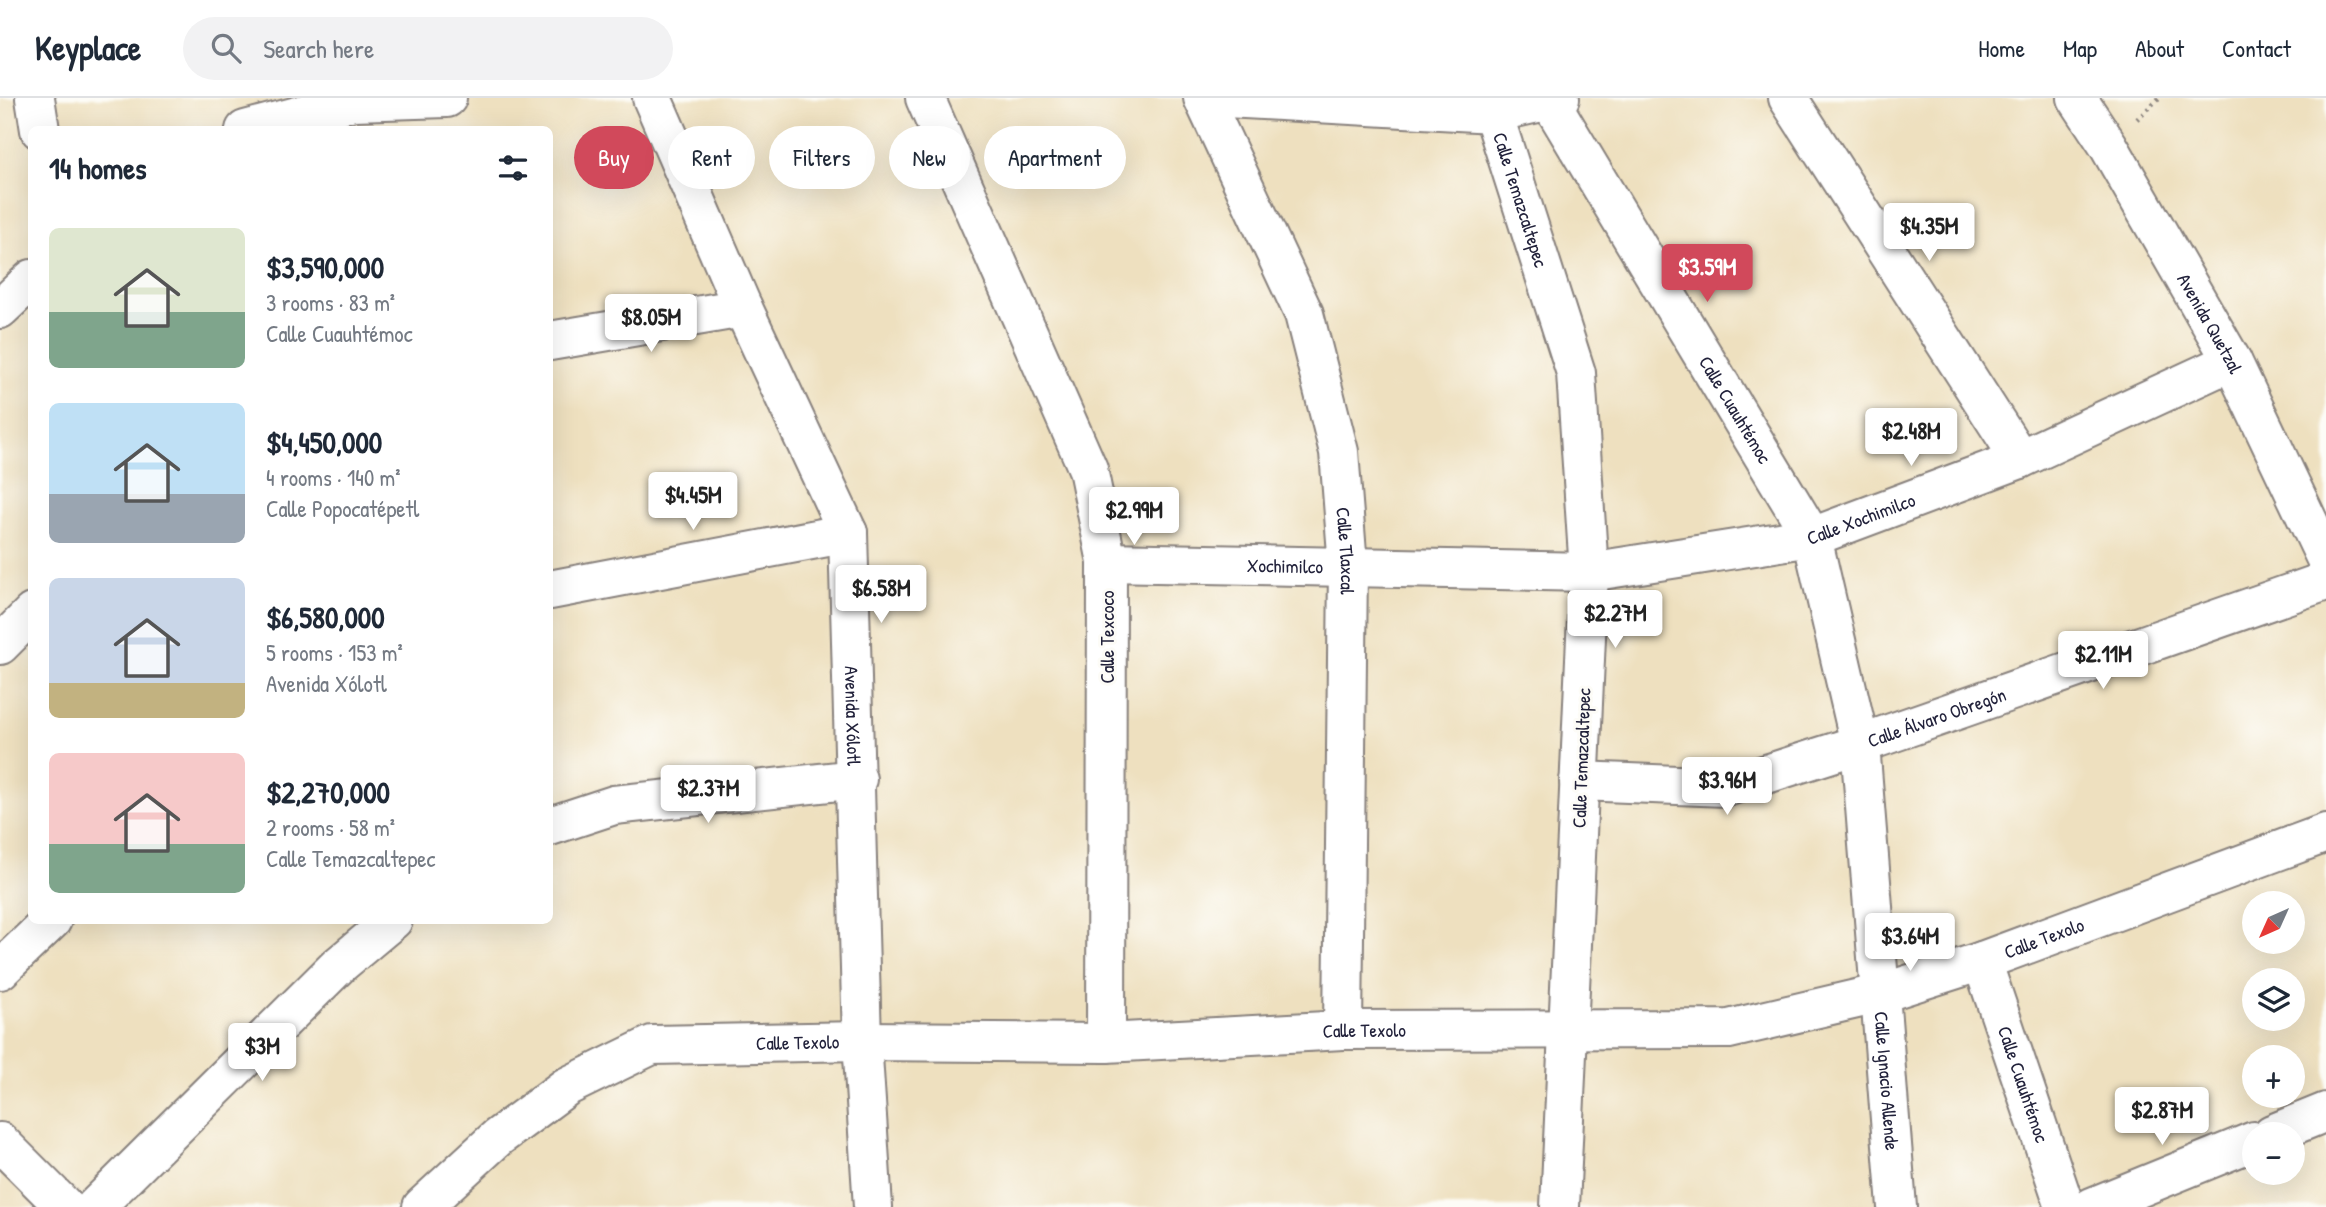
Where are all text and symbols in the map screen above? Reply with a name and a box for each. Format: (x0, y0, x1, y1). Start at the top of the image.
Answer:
search box (183, 17, 673, 80)
text: Keyplace (35, 26, 141, 70)
icon: search (207, 29, 245, 67)
text: Search here (263, 31, 374, 66)
text: Home (1978, 32, 2025, 64)
text: Map (2063, 32, 2097, 64)
text: About (2135, 32, 2184, 64)
text: Contact (2222, 32, 2291, 64)
chip: Buy (574, 126, 654, 189)
chip: Rent (668, 126, 755, 189)
chip: Filters (769, 126, 875, 189)
chip: New (889, 126, 970, 189)
chip: Apartment (984, 126, 1126, 189)
street label: Calle Temazcaltepec (1487, 129, 1555, 271)
text: 14 homes (49, 148, 147, 188)
icon: filters (494, 149, 532, 187)
pin: $4.35M (1872, 204, 1986, 263)
text: $4.35M (1900, 210, 1958, 241)
pin: $3.59M (1650, 244, 1764, 304)
text: $3,590,000 (266, 247, 384, 287)
text: $3.59M (1678, 251, 1736, 282)
icon: home (105, 256, 189, 340)
street label: Avenida Quetzal (2171, 269, 2249, 379)
text: 3 rooms · 83 m² (266, 287, 395, 318)
pin: $8.05M (594, 294, 708, 354)
text: $8.05M (621, 301, 681, 332)
text: Calle Cuauhtémoc (266, 318, 413, 349)
street label: Calle Cuauhtémoc (1693, 351, 1778, 469)
pin: $2.48M (1854, 408, 1968, 468)
text: $2.48M (1881, 415, 1941, 446)
text: $4,450,000 (266, 422, 382, 462)
icon: home (105, 431, 189, 515)
text: 4 rooms · 140 m² (266, 462, 400, 493)
pin: $4.45M (636, 472, 750, 532)
text: $4.45M (664, 479, 722, 510)
street label: Calle Xochimilco (1803, 486, 1919, 551)
pin: $2.99M (1077, 488, 1191, 547)
text: Calle Popocatépetl (266, 493, 419, 524)
text: $2.99M (1105, 494, 1163, 525)
street label: Calle Tlaxcal (1330, 506, 1361, 596)
street label: Xochimilco (1247, 552, 1324, 579)
pin: $6.58M (824, 566, 938, 625)
text: $6.58M (851, 572, 911, 603)
street label: Calle Texcoco (1094, 590, 1120, 684)
pin: $2.27M (1558, 590, 1672, 650)
text: $6,580,000 (266, 597, 385, 637)
text: $2.27M (1583, 597, 1647, 628)
icon: home (105, 606, 189, 690)
pin: $2.11M (2046, 632, 2160, 691)
text: 5 rooms · 153 m² (266, 637, 403, 668)
text: $2.11M (2074, 638, 2132, 669)
street label: Avenida Xólotl (839, 665, 867, 767)
text: Avenida Xólotl (266, 668, 387, 699)
street label: Calle Álvaro Obregón (1864, 681, 2009, 753)
street label: Calle Temazcaltepec (1566, 687, 1596, 828)
pin: $3.96M (1670, 758, 1784, 817)
text: $3.96M (1698, 764, 1756, 795)
pin: $2.37M (651, 766, 765, 825)
text: $2,270,000 (266, 772, 390, 812)
text: $2.37M (677, 772, 739, 803)
icon: home (105, 781, 189, 865)
text: 2 rooms · 58 m² (266, 812, 395, 843)
text: Calle Temazcaltepec (266, 843, 435, 874)
north arrow (2242, 891, 2305, 954)
map controls (2242, 891, 2305, 1185)
street label: Calle Texolo (2000, 911, 2088, 965)
pin: $3.64M (1853, 914, 1967, 973)
text: $3.64M (1881, 920, 1939, 951)
button: layers (2242, 968, 2305, 1031)
street label: Calle Ignacio Allende (1868, 1010, 1905, 1152)
street label: Calle Texolo (1322, 1017, 1406, 1044)
street label: Calle Cuauhtémoc (1992, 1023, 2055, 1146)
pin: $3M (228, 1024, 296, 1083)
street label: Calle Texolo (756, 1028, 840, 1056)
text: $3M (244, 1030, 280, 1061)
button: + (2242, 1045, 2305, 1108)
pin: $2.87M (2105, 1088, 2219, 1147)
text: $2.87M (2131, 1094, 2193, 1125)
button: − (2242, 1122, 2305, 1185)

